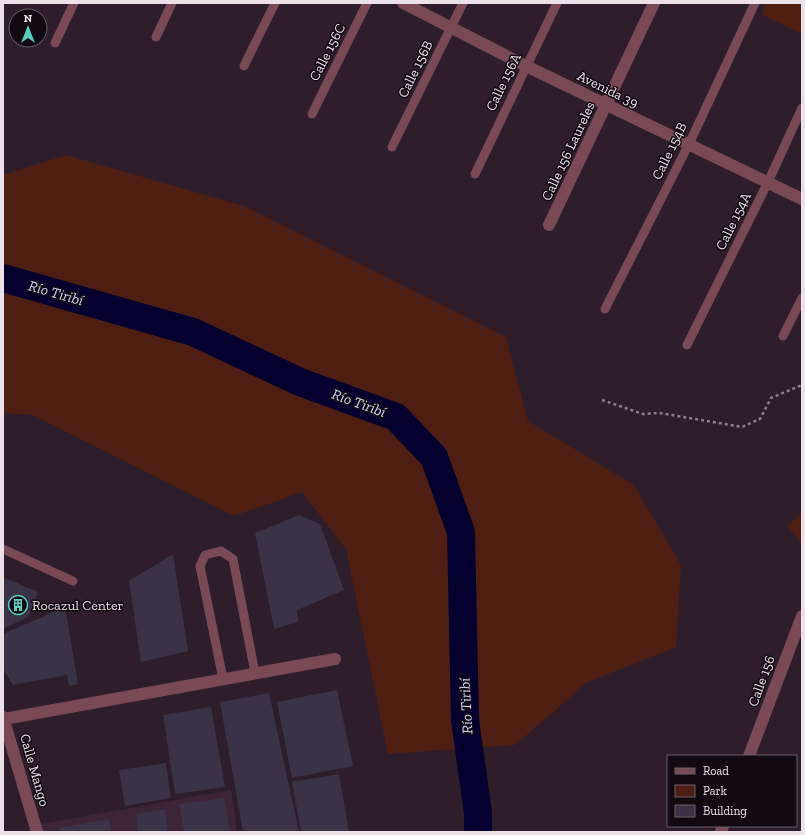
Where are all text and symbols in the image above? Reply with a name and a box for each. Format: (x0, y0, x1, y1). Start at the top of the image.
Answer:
north arrow (8, 8, 48, 48)
text: N (24, 12, 33, 25)
street label: Calle 156C (306, 21, 349, 84)
street label: Calle 156B (394, 38, 437, 101)
street label: Calle 156A (482, 50, 525, 114)
street label: Avenida 39 (575, 67, 641, 112)
street label: Calle 156 Laureles (538, 99, 599, 203)
street label: Calle 154B (648, 120, 691, 183)
street label: Calle 154A (712, 189, 755, 253)
water label: Río Tiribí (26, 277, 87, 310)
water label: Río Tiribí (329, 385, 390, 421)
building icon: Rocazul Center (7, 594, 29, 616)
place label: Rocazul Center (32, 597, 124, 614)
street label: Calle 156 (744, 653, 779, 709)
water label: Río Tiribí (455, 676, 476, 735)
street label: Calle Mango (16, 732, 53, 808)
legend (667, 755, 797, 827)
text: Road (703, 764, 729, 778)
text: Park (703, 784, 728, 798)
text: Building (703, 804, 747, 818)

